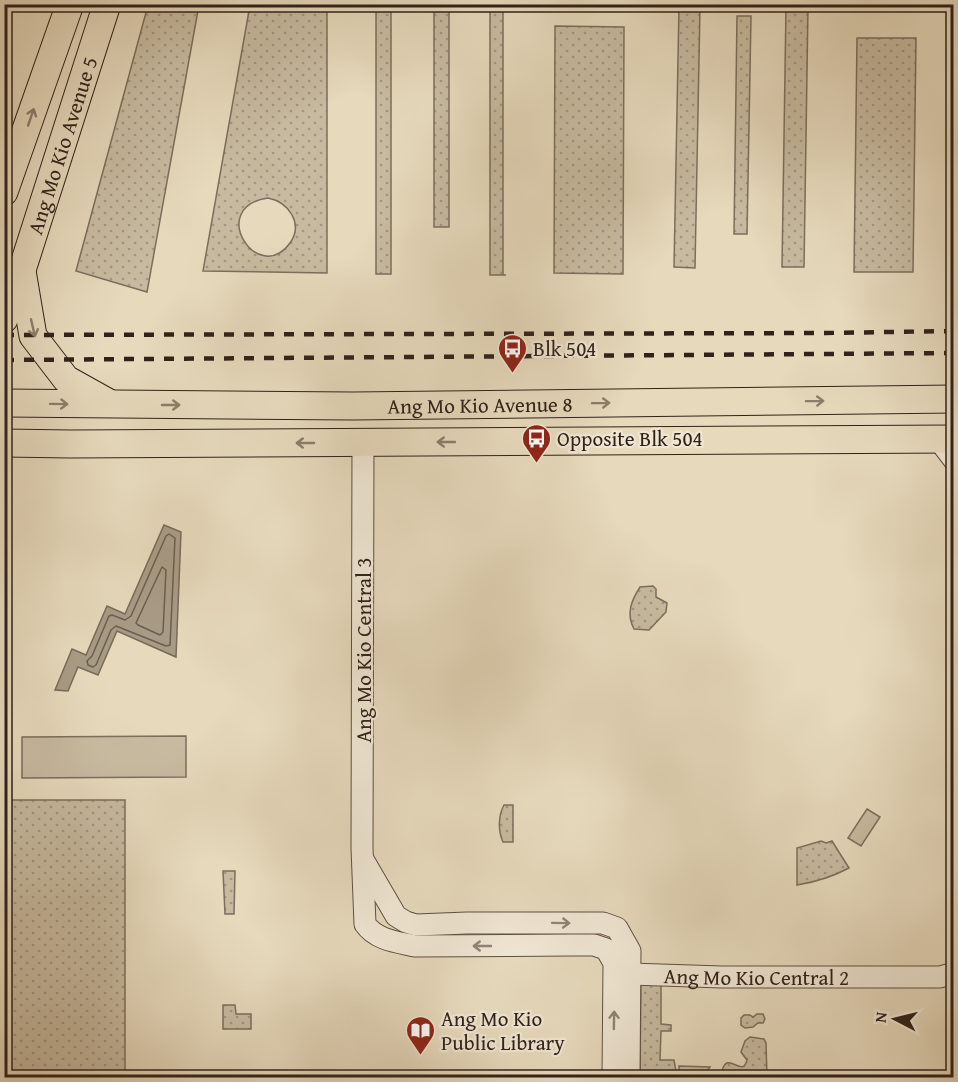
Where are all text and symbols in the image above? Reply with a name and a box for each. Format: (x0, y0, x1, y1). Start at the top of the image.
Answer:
street label: Ang Mo Kio Avenue 5 (19, 52, 105, 238)
one-way arrow (26, 108, 37, 127)
one-way arrow (27, 318, 39, 337)
bus stop icon: Blk 504 (496, 332, 528, 374)
place label: Blk 504 (533, 333, 596, 364)
street label: Ang Mo Kio Avenue 8 (387, 388, 573, 421)
one-way arrow (804, 395, 824, 407)
one-way arrow (590, 397, 610, 409)
one-way arrow (48, 398, 68, 410)
one-way arrow (161, 399, 181, 411)
bus stop icon: Opposite Blk 504 (520, 422, 552, 464)
place label: Opposite Blk 504 (557, 423, 703, 454)
one-way arrow (436, 436, 456, 448)
one-way arrow (295, 437, 315, 449)
street label: Ang Mo Kio Central 3 (348, 557, 379, 743)
one-way arrow (550, 917, 570, 929)
one-way arrow (472, 940, 492, 952)
street label: Ang Mo Kio Central 2 (663, 960, 849, 993)
north arrow (865, 989, 925, 1049)
place label: Ang Mo Kio Public Library (441, 1003, 565, 1058)
text: N (868, 1010, 893, 1024)
one-way arrow (609, 1011, 620, 1031)
library icon: Ang Mo Kio Public Library (404, 1014, 436, 1056)

